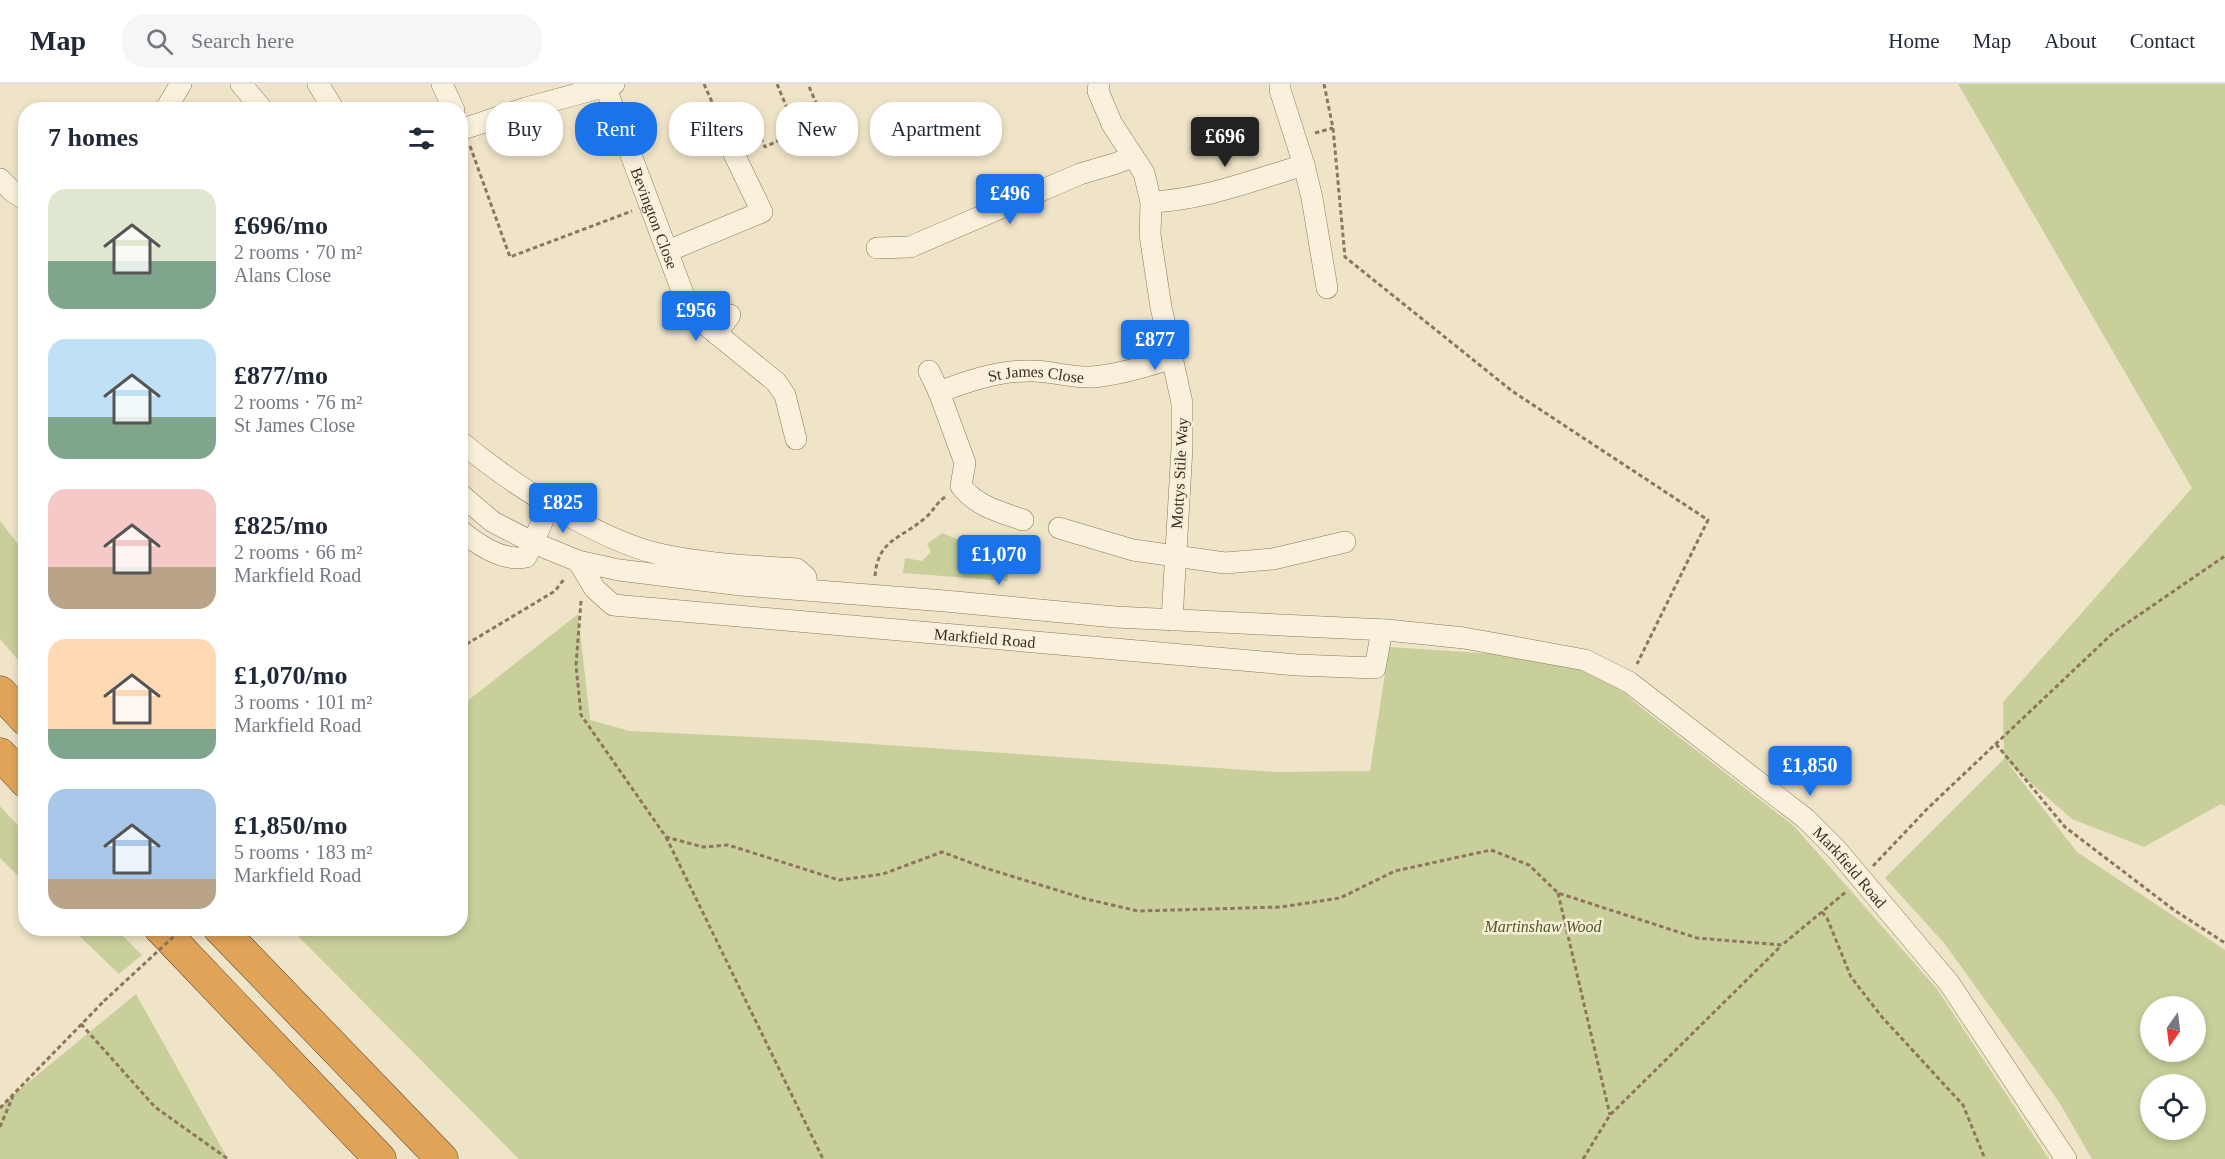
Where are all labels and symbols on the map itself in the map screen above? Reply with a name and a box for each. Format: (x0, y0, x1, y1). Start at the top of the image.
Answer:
pin: £696 (1189, 117, 1261, 168)
street label: Bevington Close (627, 165, 681, 271)
pin: £496 (974, 174, 1046, 225)
pin: £956 (660, 291, 732, 342)
pin: £877 (1119, 320, 1191, 371)
street label: St James Close (986, 363, 1085, 386)
street label: Mottys Stile Way (1168, 417, 1192, 529)
pin: £825 (527, 483, 599, 534)
pin: £1,070 (950, 535, 1048, 586)
street label: Markfield Road (933, 625, 1036, 651)
pin: £1,850 (1761, 746, 1859, 797)
street label: Markfield Road (1810, 823, 1890, 911)
park label: Martinshaw Wood (1483, 918, 1603, 935)
north arrow (2140, 996, 2206, 1062)

